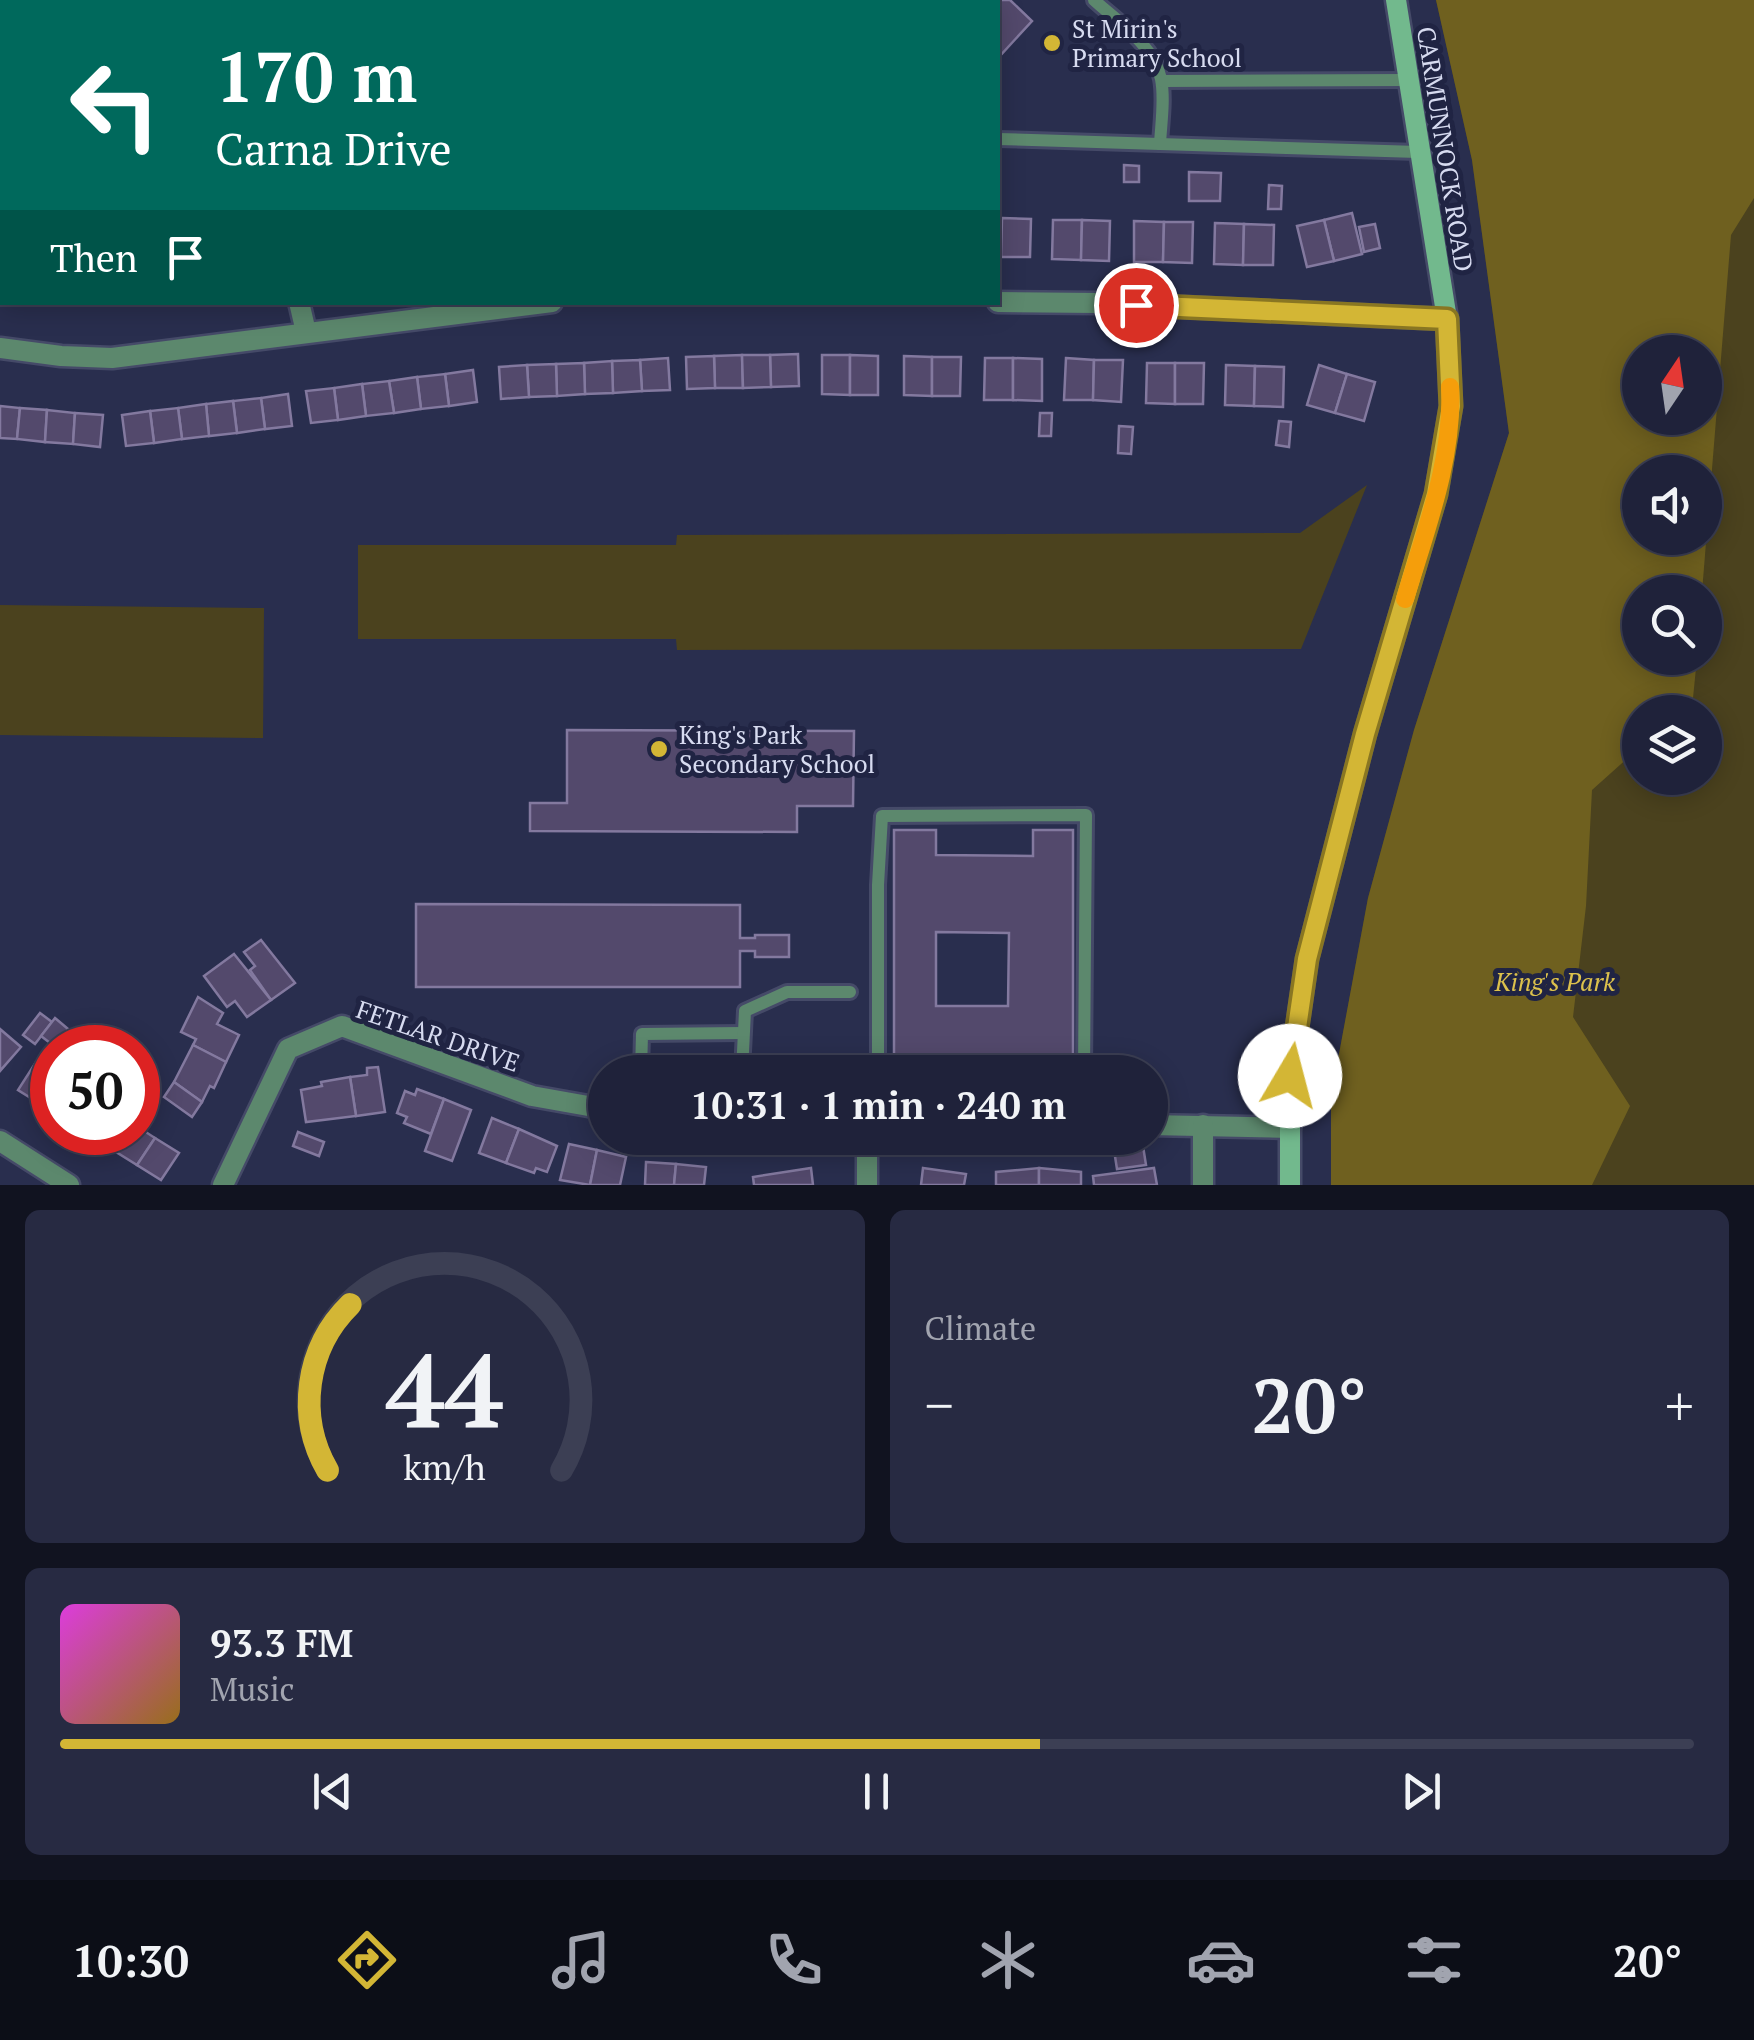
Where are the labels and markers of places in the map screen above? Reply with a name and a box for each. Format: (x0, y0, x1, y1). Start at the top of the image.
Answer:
place label: St Mirin's Primary School (1072, 12, 1242, 74)
marker: St Mirin's Primary School (1041, 32, 1063, 54)
pin (1094, 263, 1179, 348)
place label: King's Park Secondary School (679, 718, 875, 780)
marker: King's Park Secondary School (648, 738, 670, 760)

